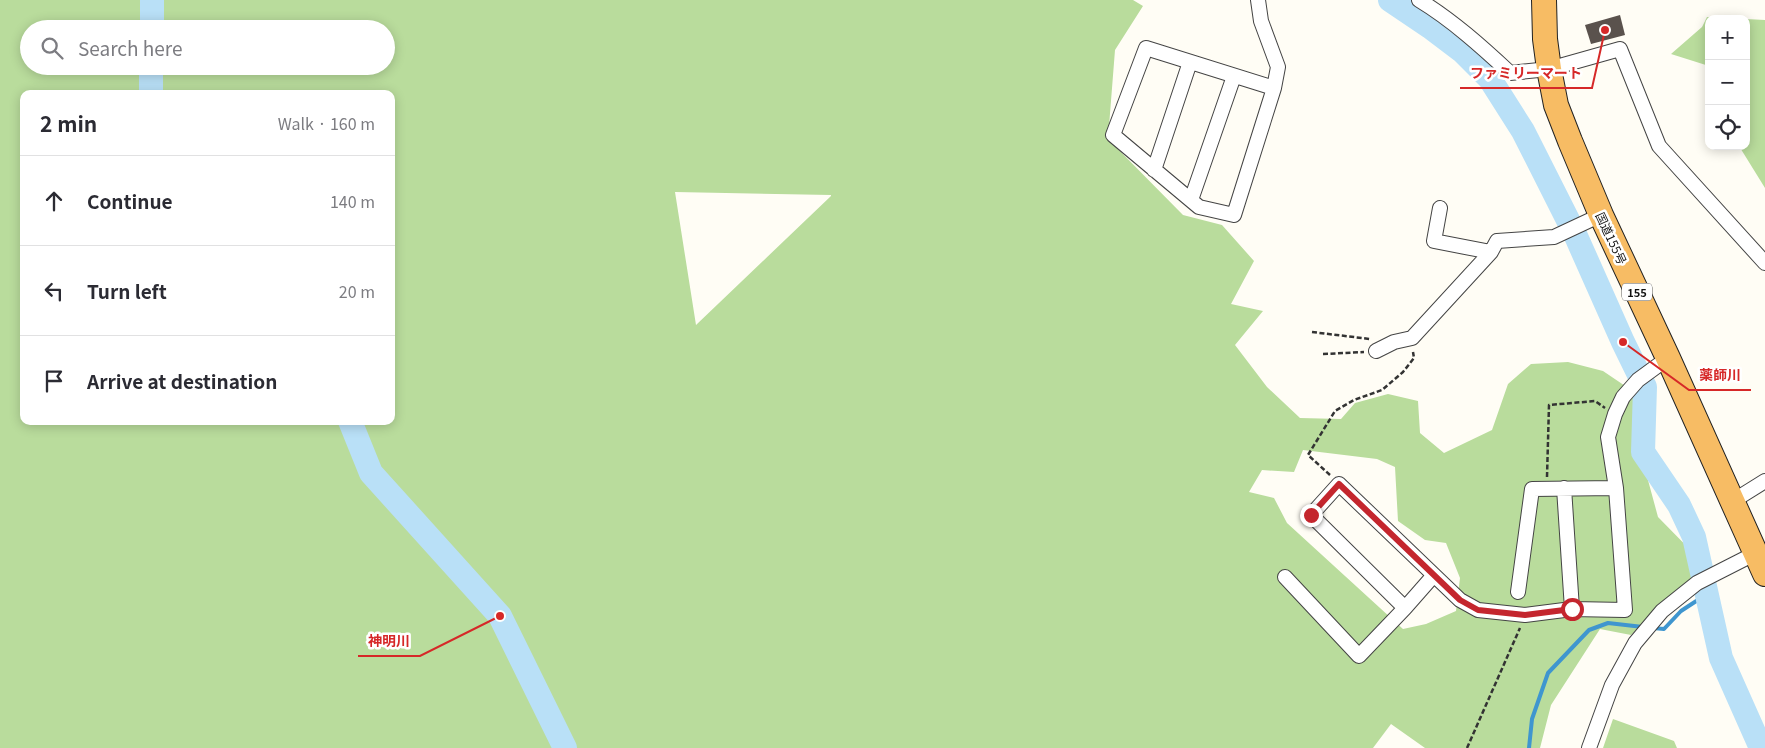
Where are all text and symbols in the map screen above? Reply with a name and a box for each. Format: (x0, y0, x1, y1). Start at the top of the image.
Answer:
map controls (1705, 15, 1750, 150)
button: + (1705, 15, 1750, 60)
search box (20, 20, 395, 75)
icon: search (38, 34, 66, 62)
text: Search here (78, 34, 182, 61)
callout: ファミリーマート (1460, 59, 1592, 88)
button: − (1705, 60, 1750, 105)
text: ファミリーマート (1470, 62, 1582, 82)
button: locate (1705, 105, 1750, 150)
text: 2 min (40, 108, 97, 138)
text: Walk · 160 m (278, 111, 375, 135)
icon: ahead (40, 187, 68, 215)
text: Continue (87, 187, 173, 214)
text: 140 m (330, 189, 375, 213)
street label: 国道155号 (1592, 209, 1632, 267)
icon: left (40, 277, 68, 305)
text: Turn left (87, 277, 167, 304)
text: 20 m (339, 279, 375, 303)
road number: 155 (1622, 284, 1652, 300)
callout: 薬師川 (1689, 361, 1751, 390)
text: 薬師川 (1699, 364, 1741, 384)
icon: arrive (40, 367, 68, 395)
text: Arrive at destination (87, 367, 277, 394)
route end (1300, 504, 1323, 527)
route start (1561, 598, 1584, 621)
callout: 神明川 (358, 627, 420, 656)
text: 神明川 (368, 630, 410, 650)

